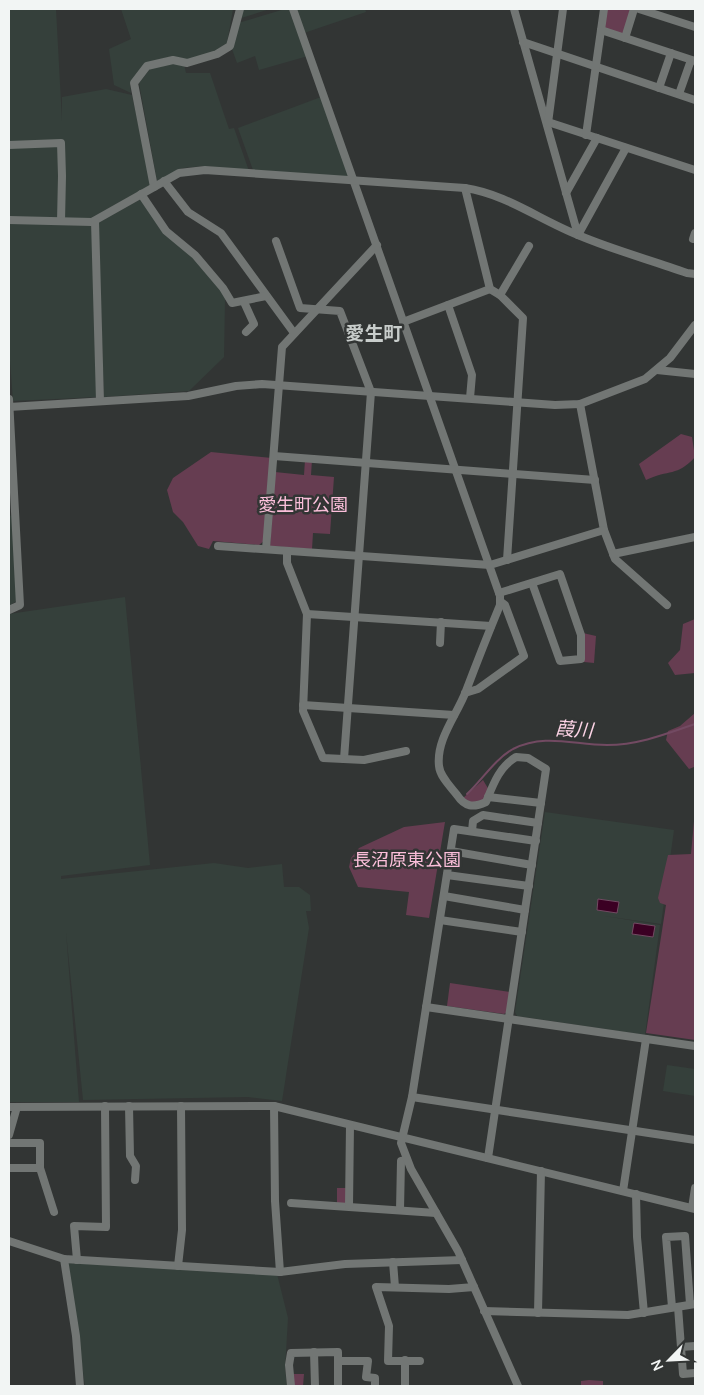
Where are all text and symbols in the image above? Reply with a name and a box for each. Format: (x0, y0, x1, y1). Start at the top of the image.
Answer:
district label: 愛生町 (345, 320, 403, 346)
park label: 愛生町公園 (258, 492, 348, 516)
water label: 葭川 (554, 715, 596, 743)
park label: 長沼原東公園 (353, 847, 461, 871)
north arrow (644, 1335, 694, 1385)
text: N (646, 1357, 667, 1374)

